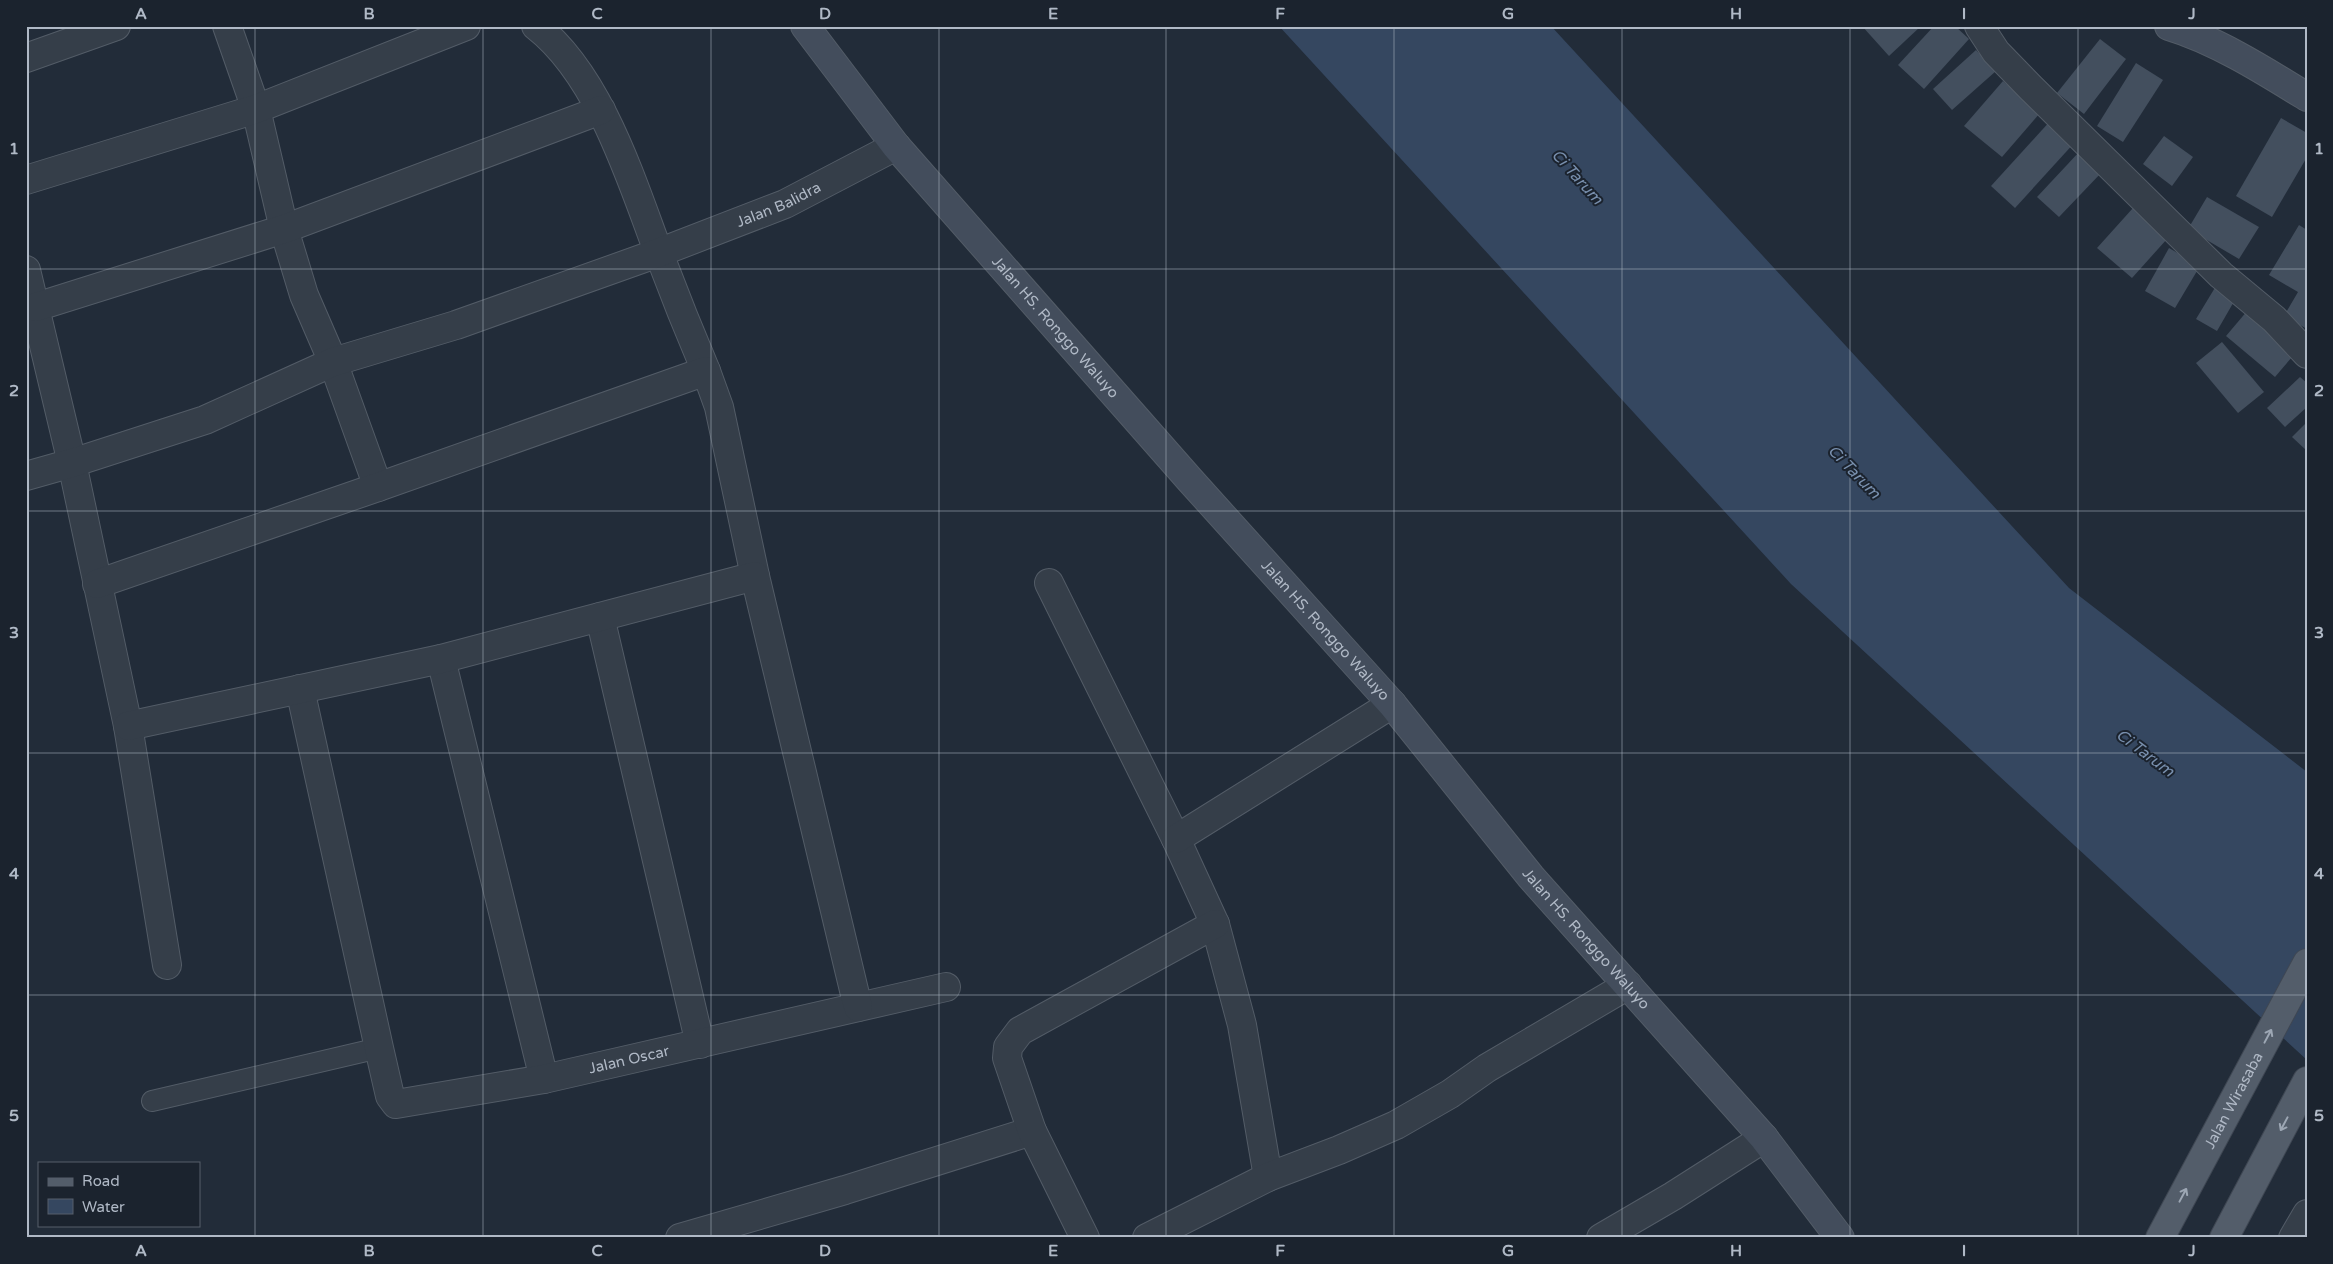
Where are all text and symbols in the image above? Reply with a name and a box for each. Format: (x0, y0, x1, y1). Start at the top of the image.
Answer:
text: A (135, 4, 147, 24)
text: B (363, 4, 375, 24)
text: C (591, 4, 603, 24)
text: D (819, 4, 831, 24)
text: E (1048, 4, 1058, 24)
text: F (1275, 4, 1285, 24)
text: G (1502, 4, 1514, 24)
text: H (1730, 4, 1742, 24)
text: I (1962, 4, 1966, 24)
text: J (2187, 4, 2196, 24)
text: 1 (9, 139, 19, 159)
text: 1 (2314, 139, 2324, 159)
water label: Ci Tarum (1547, 145, 1607, 209)
street label: Jalan Balidra (734, 178, 824, 231)
street label: Jalan HS. Ronggo Waluyo (988, 253, 1123, 402)
text: 2 (9, 381, 19, 401)
text: 2 (2314, 381, 2324, 401)
water label: Ci Tarum (1823, 441, 1885, 503)
street label: Jalan HS. Ronggo Waluyo (1258, 556, 1394, 704)
text: 3 (9, 623, 19, 643)
text: 3 (2314, 623, 2324, 643)
water label: Ci Tarum (2112, 725, 2178, 781)
text: 4 (9, 864, 19, 884)
text: 4 (2314, 864, 2324, 884)
street label: Jalan HS. Ronggo Waluyo (1519, 865, 1654, 1013)
one-way arrow (2264, 1029, 2273, 1044)
street label: Jalan Oscar (587, 1042, 671, 1078)
street label: Jalan Wirasaba (2200, 1049, 2267, 1152)
text: 5 (9, 1106, 19, 1126)
text: 5 (2314, 1106, 2324, 1126)
one-way arrow (2279, 1116, 2288, 1131)
legend (38, 1162, 200, 1226)
text: Road (82, 1172, 120, 1190)
one-way arrow (2178, 1187, 2188, 1202)
text: Water (82, 1198, 125, 1216)
text: A (135, 1241, 147, 1261)
text: B (363, 1241, 375, 1261)
text: C (591, 1241, 603, 1261)
text: D (819, 1241, 831, 1261)
text: E (1048, 1241, 1058, 1261)
text: F (1275, 1241, 1285, 1261)
text: G (1502, 1241, 1514, 1261)
text: H (1730, 1241, 1742, 1261)
text: I (1962, 1241, 1966, 1261)
text: J (2187, 1241, 2196, 1261)

